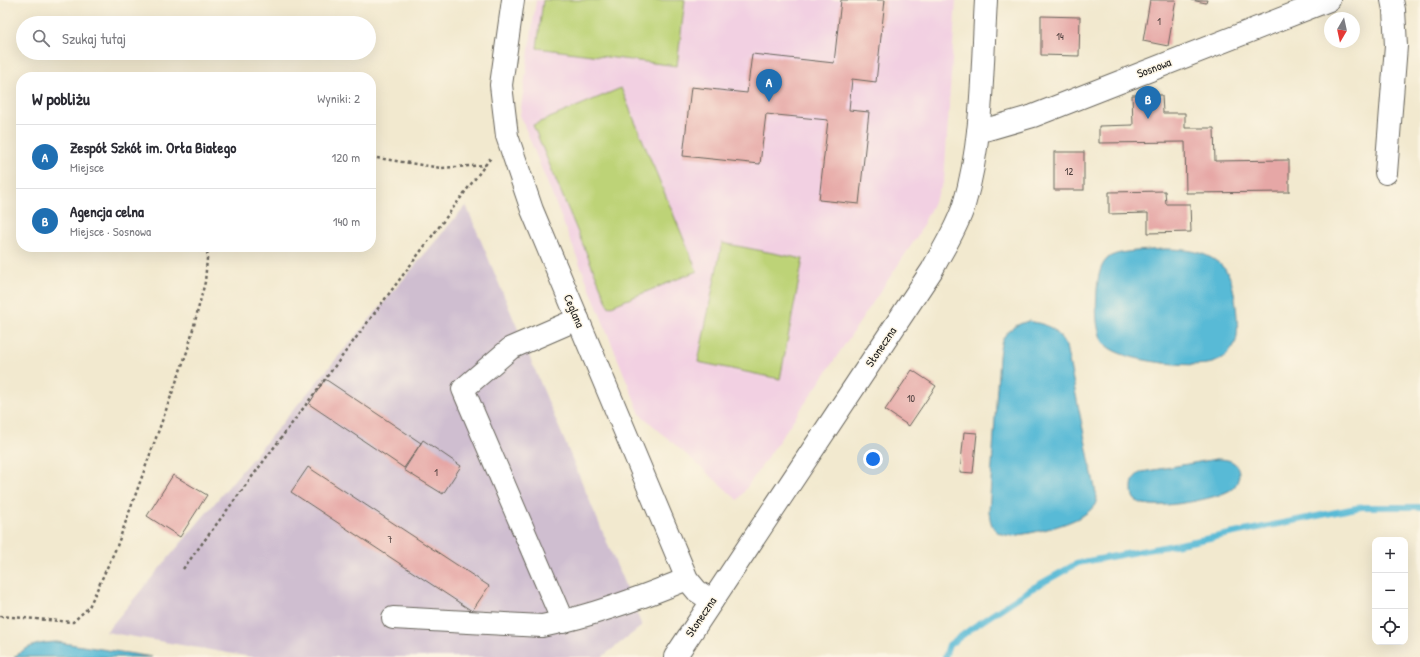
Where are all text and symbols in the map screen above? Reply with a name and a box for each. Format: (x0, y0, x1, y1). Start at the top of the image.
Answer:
north arrow (1324, 12, 1360, 48)
house number: 1 (1157, 15, 1161, 28)
search box (16, 16, 376, 60)
icon: search (30, 27, 52, 49)
text: Szukaj tutaj (62, 28, 126, 49)
house number: 14 (1056, 30, 1064, 43)
street label: Sosnowa (1134, 53, 1174, 82)
pin: A (756, 69, 782, 102)
pin: B (1135, 86, 1161, 119)
text: W pobliżu (32, 87, 90, 110)
text: Wyniki: 2 (317, 89, 360, 107)
text: Zespół Szkół im. Orła Białego (70, 137, 236, 158)
text: A (42, 148, 48, 166)
text: 120 m (332, 148, 360, 166)
text: Miejsce (70, 158, 104, 176)
house number: 12 (1065, 165, 1073, 178)
text: Agencja celna (70, 201, 144, 222)
text: B (42, 212, 48, 230)
text: 140 m (333, 212, 360, 230)
text: Miejsce · Sosnowa (70, 222, 151, 240)
street label: Ceglana (560, 292, 589, 330)
street label: Słoneczna (861, 323, 900, 370)
house number: 10 (907, 392, 916, 405)
your location (863, 449, 883, 469)
house number: 1 (434, 466, 438, 479)
house number: 7 (388, 533, 393, 546)
map controls (1372, 537, 1408, 645)
button: + (1372, 537, 1408, 573)
button: − (1372, 573, 1408, 609)
street label: Słoneczna (681, 593, 720, 640)
button: locate (1372, 609, 1408, 645)

